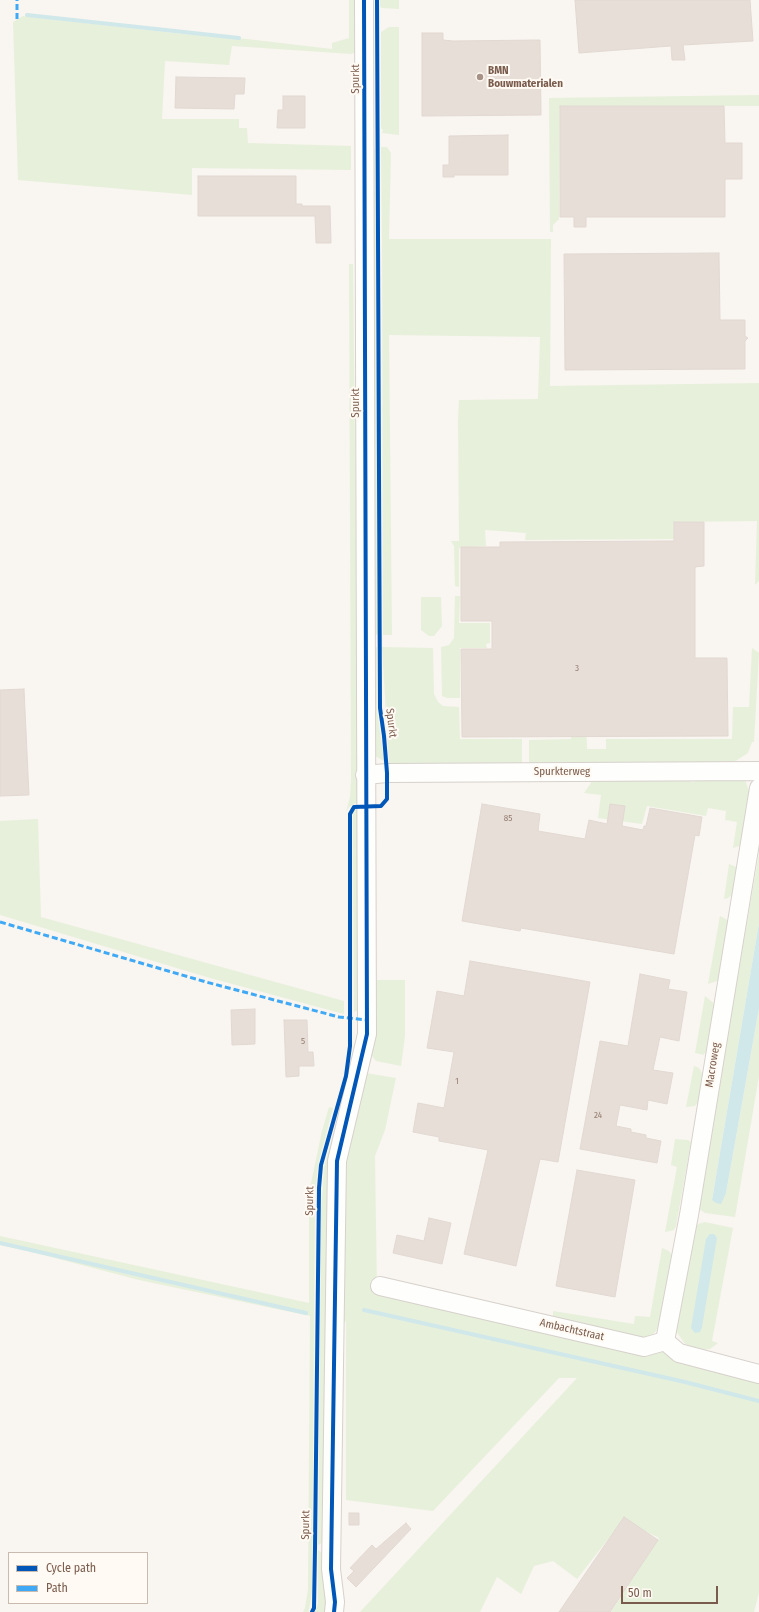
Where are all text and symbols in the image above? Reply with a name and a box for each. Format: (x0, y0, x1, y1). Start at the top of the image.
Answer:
street label: Spurkt (349, 64, 363, 94)
place label: BMN Bouwmaterialen (488, 64, 563, 90)
marker: BMN Bouwmaterialen (475, 72, 485, 82)
street label: Spurkt (349, 388, 363, 418)
house number: 3 (575, 663, 579, 673)
street label: Spurkt (383, 707, 399, 739)
street label: Spurkterweg (534, 765, 590, 779)
house number: 85 (504, 813, 512, 823)
house number: 5 (301, 1036, 305, 1046)
street label: Macroweg (703, 1042, 723, 1088)
house number: 1 (455, 1076, 459, 1086)
house number: 24 (594, 1110, 602, 1120)
street label: Spurkt (303, 1186, 317, 1216)
street label: Ambachtstraat (539, 1316, 605, 1344)
street label: Spurkt (299, 1510, 313, 1540)
legend (8, 1552, 148, 1604)
text: Cycle path (46, 1561, 96, 1575)
scale bar (623, 1578, 720, 1604)
text: Path (46, 1581, 68, 1595)
text: 50 m (628, 1586, 652, 1600)

